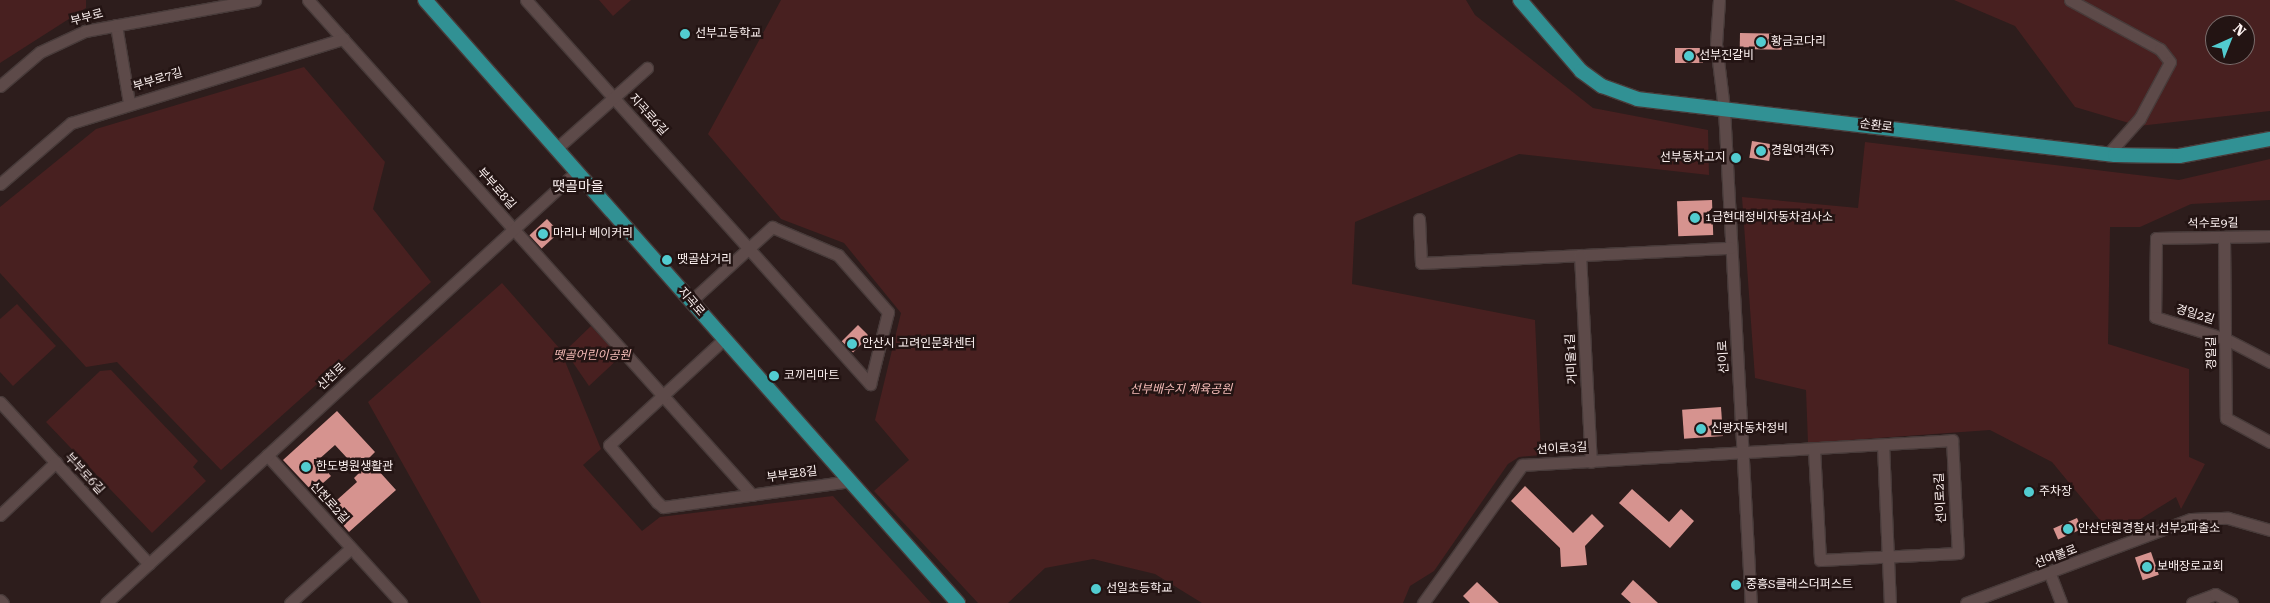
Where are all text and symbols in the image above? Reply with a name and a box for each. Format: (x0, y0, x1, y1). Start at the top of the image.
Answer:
street label: 부부로 (69, 7, 105, 29)
north arrow (2205, 15, 2255, 65)
text: N (2230, 20, 2249, 39)
place label: 선부고등학교 (695, 27, 761, 41)
marker: 선부고등학교 (679, 28, 691, 40)
place label: 황금코다리 (1771, 35, 1826, 49)
marker: 황금코다리 (1755, 36, 1767, 48)
place label: 선부진갈비 (1699, 49, 1754, 63)
marker: 선부진갈비 (1683, 50, 1695, 62)
street label: 부부로7길 (132, 66, 184, 94)
street label: 지곡로6길 (626, 91, 670, 139)
street label: 순환로 (1859, 117, 1893, 135)
place label: 경원여객(주) (1771, 144, 1834, 158)
marker: 경원여객(주) (1755, 145, 1767, 157)
place label: 선부동차고지 (1660, 151, 1726, 165)
marker: 선부동차고지 (1730, 152, 1742, 164)
street label: 부부로8길 (474, 165, 518, 213)
district label: 땟골마을 (552, 178, 604, 194)
place label: 1급현대정비자동차검사소 (1705, 211, 1833, 225)
marker: 1급현대정비자동차검사소 (1689, 212, 1701, 224)
street label: 석수로9길 (2187, 216, 2239, 232)
place label: 마리나 베이커리 (553, 227, 633, 241)
marker: 마리나 베이커리 (537, 228, 549, 240)
place label: 땟골삼거리 (677, 253, 732, 267)
marker: 땟골삼거리 (661, 254, 673, 266)
street label: 지곡로 (675, 285, 707, 319)
street label: 경일2길 (2174, 302, 2216, 328)
street label: 거미울1길 (1563, 333, 1581, 385)
street label: 경일길 (2205, 336, 2219, 370)
place label: 안산시 고려인문화센터 (862, 337, 975, 351)
marker: 안산시 고려인문화센터 (846, 338, 858, 350)
street label: 선이로 (1716, 340, 1732, 374)
park label: 뗏골어린이공원 (553, 349, 631, 363)
street label: 신천로 (315, 360, 349, 394)
place label: 코끼리마트 (784, 369, 839, 383)
marker: 코끼리마트 (768, 370, 780, 382)
park label: 선부배수지 체육공원 (1130, 383, 1232, 397)
place label: 신광자동차정비 (1711, 422, 1788, 436)
marker: 신광자동차정비 (1695, 423, 1707, 435)
street label: 선이로3길 (1536, 440, 1588, 458)
street label: 부부로6길 (61, 450, 107, 498)
place label: 한도병원생활관 (316, 460, 393, 474)
marker: 한도병원생활관 (300, 461, 312, 473)
street label: 부부로8길 (766, 464, 818, 486)
street label: 선이로2길 (1932, 472, 1950, 524)
street label: 신천로2길 (307, 479, 351, 527)
place label: 주차장 (2039, 485, 2072, 499)
marker: 주차장 (2023, 486, 2035, 498)
place label: 안산단원경찰서 선부2파출소 (2078, 522, 2220, 536)
marker: 안산단원경찰서 선부2파출소 (2062, 523, 2074, 535)
street label: 선여불로 (2033, 542, 2079, 572)
place label: 보배장로교회 (2157, 560, 2223, 574)
marker: 보배장로교회 (2141, 561, 2153, 573)
place label: 중흥S클래스더퍼스트 (1746, 578, 1853, 592)
marker: 중흥S클래스더퍼스트 (1730, 579, 1742, 591)
place label: 선일초등학교 (1106, 582, 1172, 596)
marker: 선일초등학교 (1090, 583, 1102, 595)

